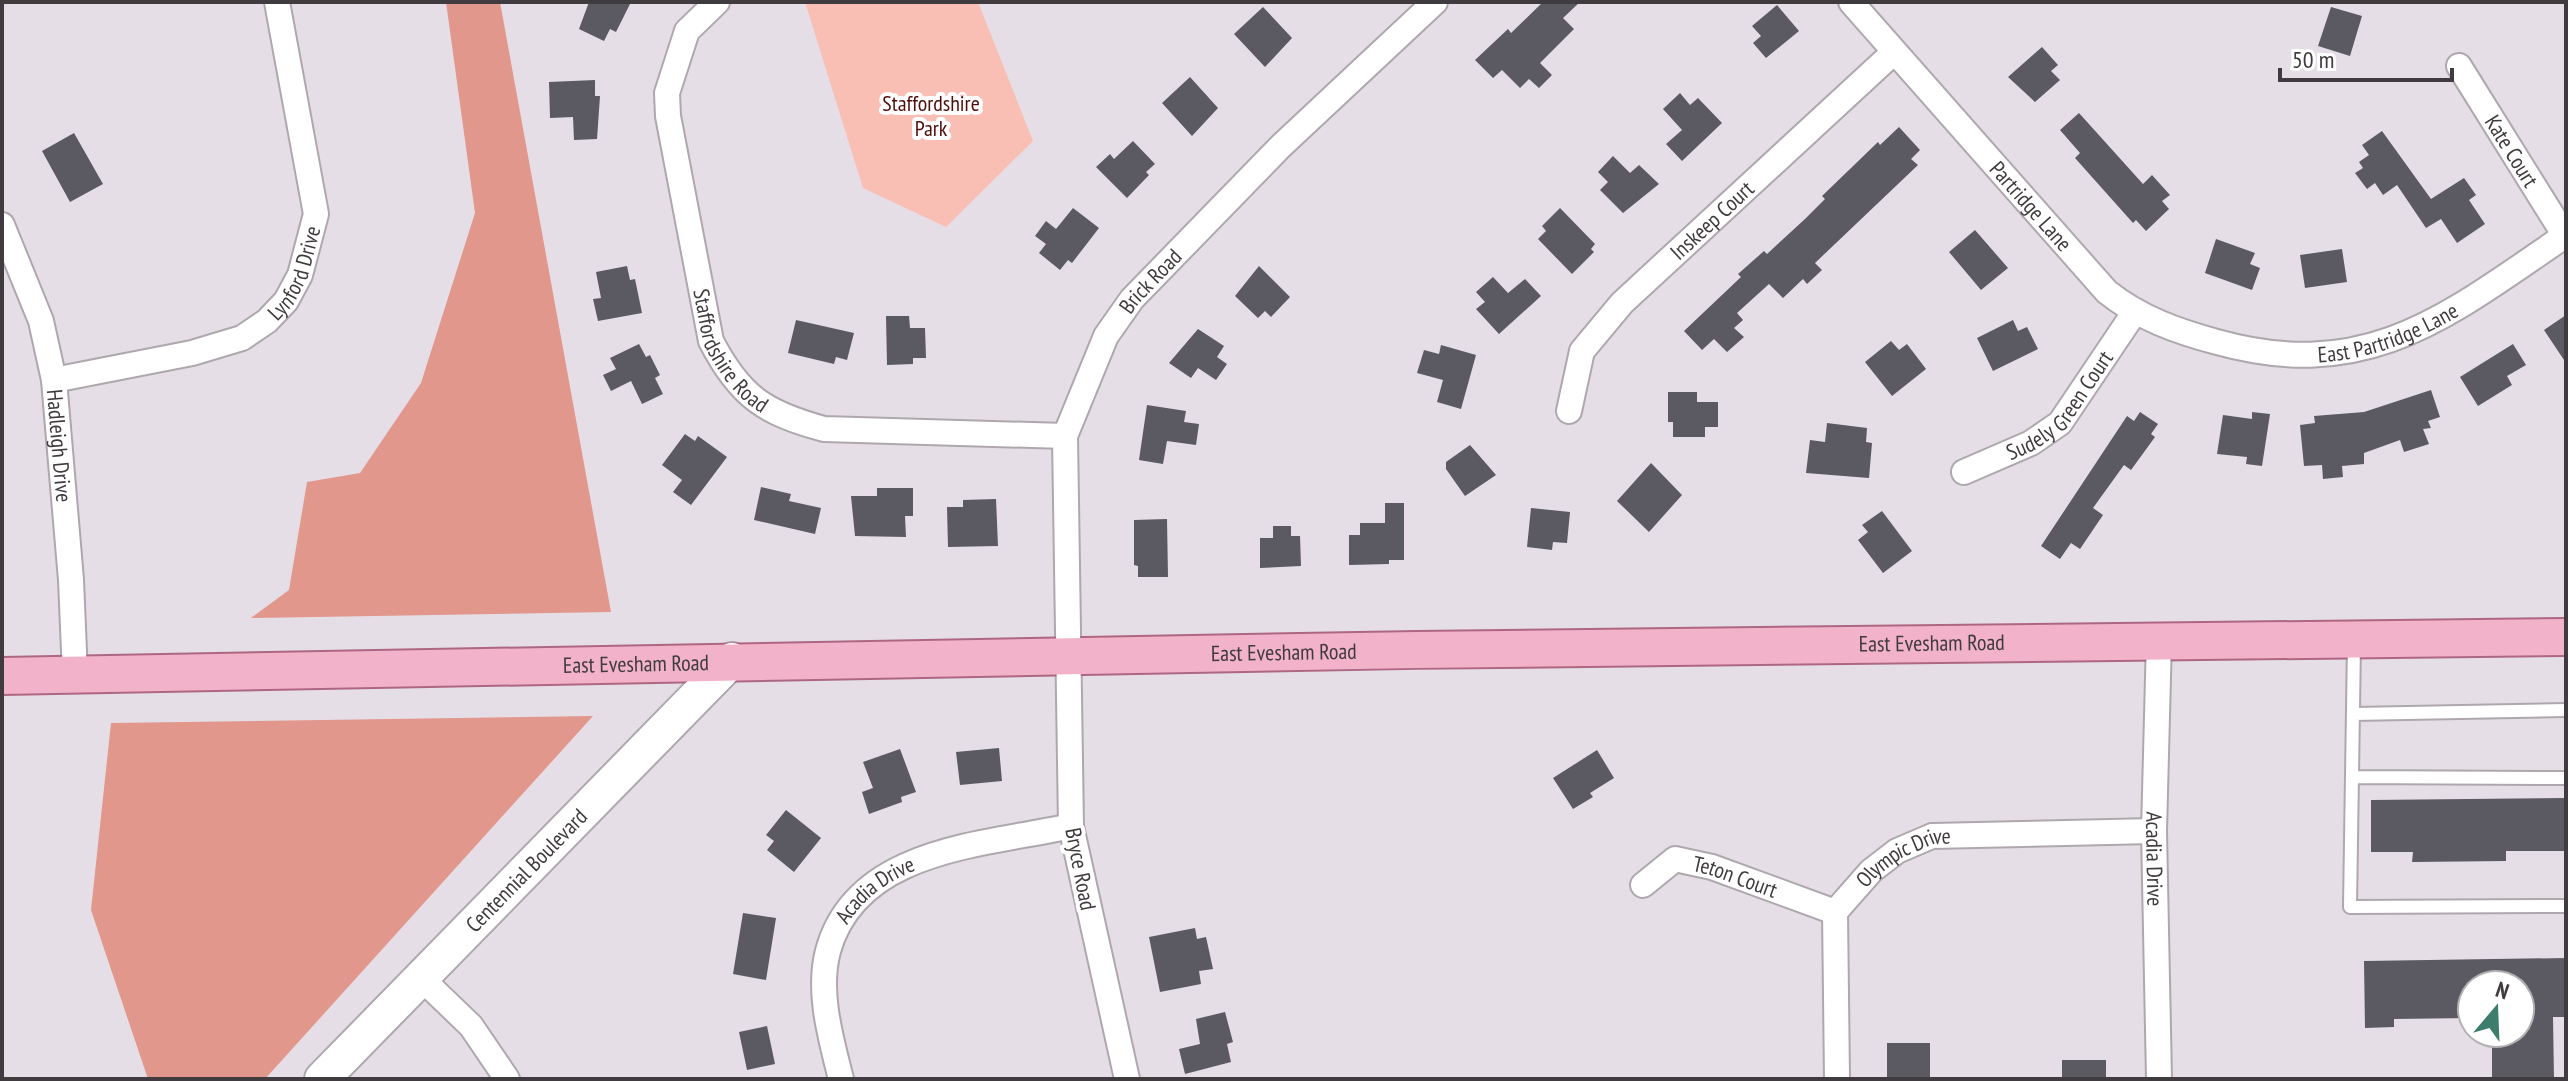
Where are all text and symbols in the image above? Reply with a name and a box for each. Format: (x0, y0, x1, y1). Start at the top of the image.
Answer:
scale bar (2280, 32, 2452, 82)
text: 50 m (2292, 44, 2334, 75)
park label: Staffordshire Park (882, 89, 980, 142)
street label: Kate Court (2479, 109, 2545, 192)
street label: Partridge Lane (1984, 155, 2078, 257)
street label: Inskeep Court (1664, 175, 1759, 266)
street label: Lynford Drive (261, 223, 326, 326)
street label: Brick Road (1112, 243, 1187, 319)
street label: Staffordshire Road (687, 286, 774, 418)
street label: East Partridge Lane (2317, 296, 2463, 368)
street label: Sudely Green Court (2002, 345, 2119, 466)
street label: Hadleigh Drive (41, 388, 78, 503)
street label: East Evesham Road (1859, 628, 2005, 658)
street label: East Evesham Road (1211, 637, 1357, 667)
street label: East Evesham Road (563, 648, 709, 679)
street label: Centennial Boulevard (459, 803, 593, 938)
street label: Acadia Drive (2140, 811, 2170, 907)
street label: Olympic Drive (1849, 822, 1951, 893)
street label: Bryce Road (1059, 825, 1103, 913)
street label: Teton Court (1691, 849, 1781, 904)
street label: Acadia Drive (829, 850, 918, 928)
north arrow (2456, 969, 2536, 1049)
text: N (2492, 975, 2513, 1005)

